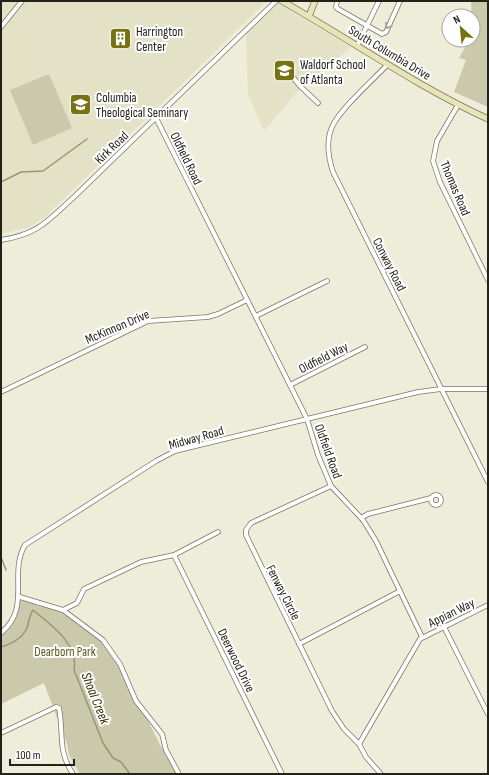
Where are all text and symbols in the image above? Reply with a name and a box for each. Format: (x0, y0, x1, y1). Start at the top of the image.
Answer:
north arrow (441, 8, 481, 48)
text: N (451, 12, 462, 27)
street label: South Columbia Drive (345, 22, 434, 84)
one-way arrow (385, 22, 393, 29)
place label: Harrington Center (136, 24, 183, 55)
building icon: Harrington Center (107, 25, 133, 51)
place label: Waldorf School of Atlanta (300, 57, 366, 88)
school or university icon: Waldorf School of Atlanta (272, 58, 298, 84)
place label: Columbia Theological Seminary (96, 90, 188, 121)
school or university icon: Columbia Theological Seminary (68, 91, 94, 117)
street label: Kirk Road (91, 128, 132, 168)
street label: Oldfield Road (166, 129, 206, 187)
street label: Thomas Road (436, 159, 474, 218)
street label: Conway Road (369, 235, 409, 294)
street label: McKinnon Drive (83, 306, 152, 348)
street label: Oldfield Way (296, 339, 351, 377)
street label: Oldfield Road (311, 422, 345, 481)
street label: Midway Road (167, 423, 226, 453)
street label: Fenway Circle (262, 562, 304, 623)
street label: Appian Way (425, 595, 477, 631)
street label: Deerwood Drive (214, 626, 258, 695)
park label: Dearborn Park (34, 644, 96, 660)
water label: Shoal Creek (77, 670, 114, 727)
scale bar (10, 741, 74, 767)
text: 100 m (16, 748, 41, 763)

